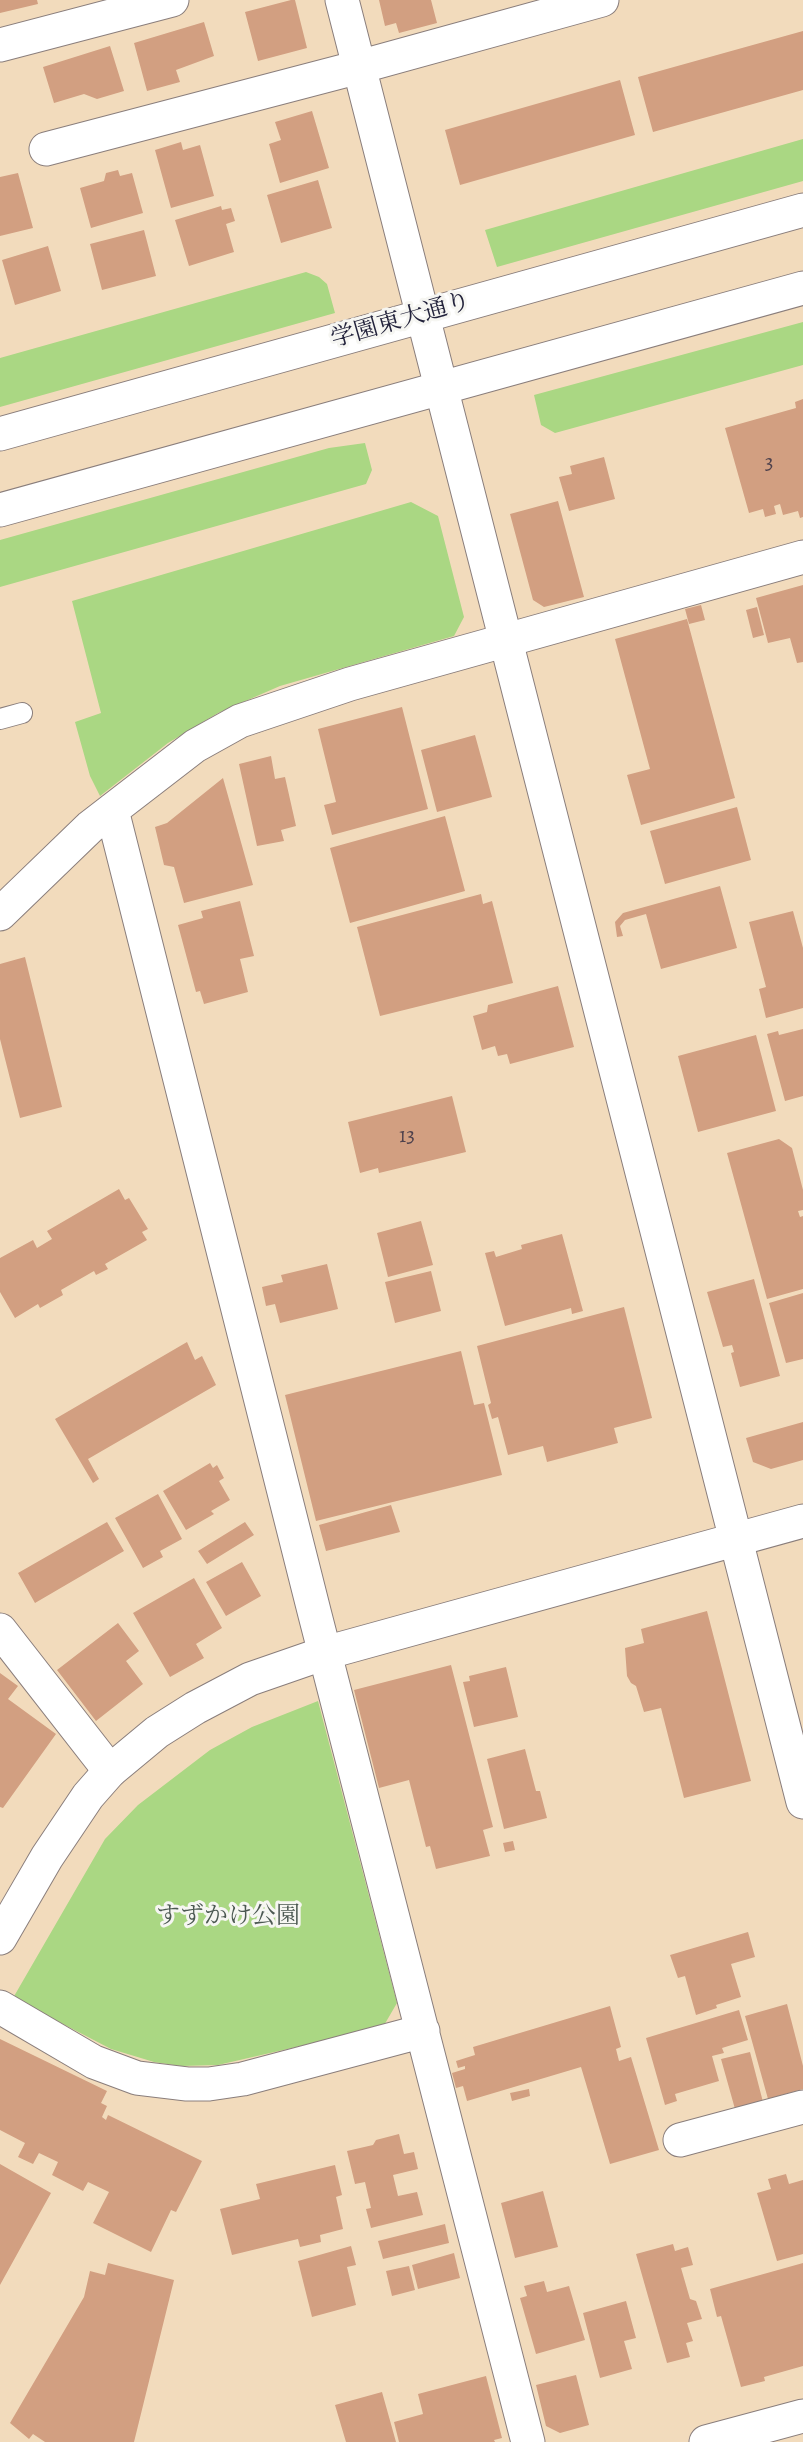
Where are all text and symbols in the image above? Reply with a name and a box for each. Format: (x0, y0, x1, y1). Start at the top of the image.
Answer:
street label: 学園東大通り (328, 287, 474, 355)
house number: 3 (765, 451, 773, 477)
house number: 13 (399, 1124, 415, 1150)
park label: すずかけ公園 (156, 1903, 300, 1931)

